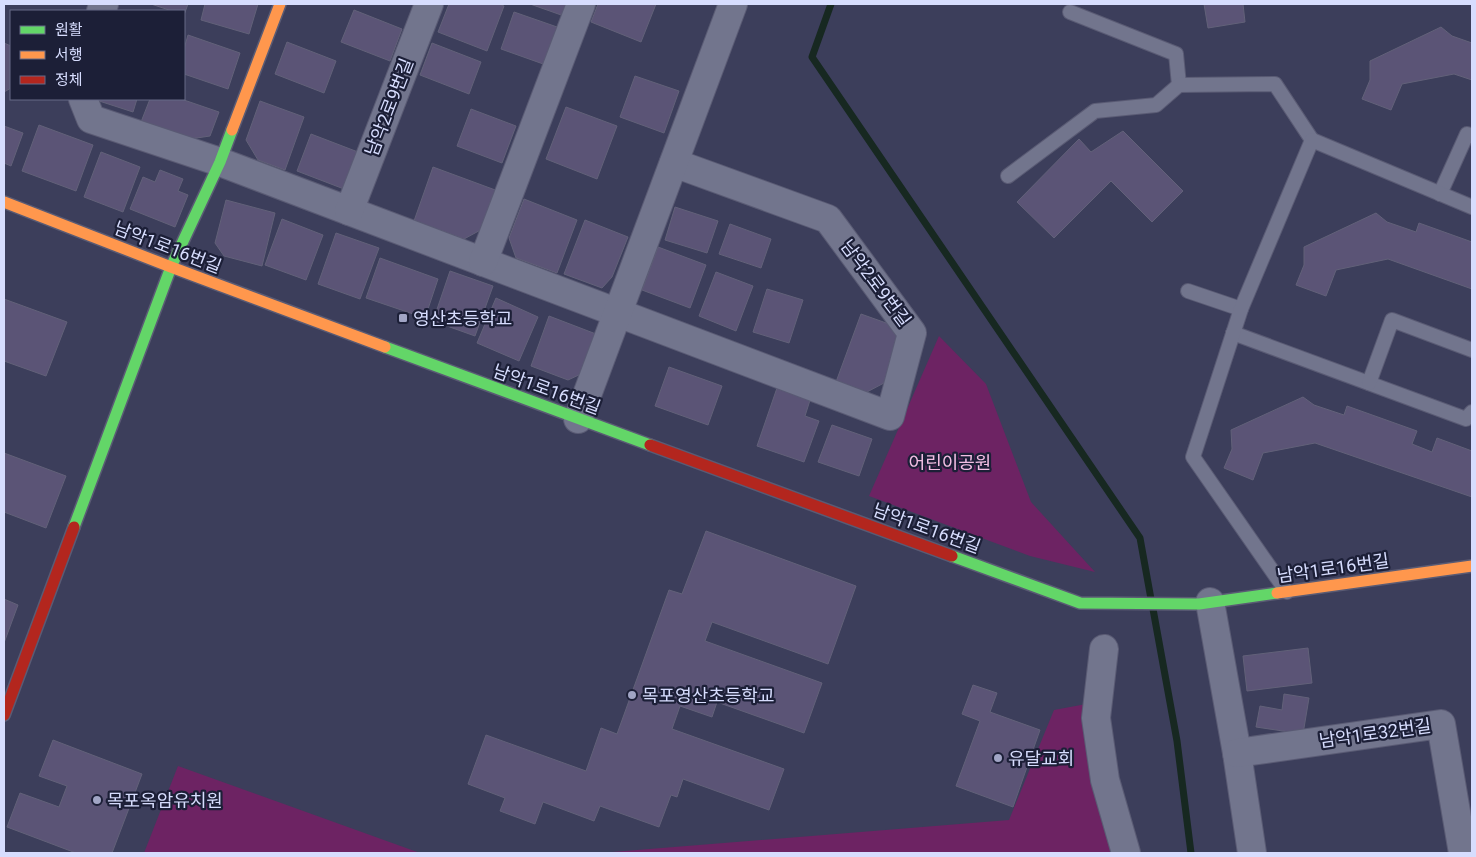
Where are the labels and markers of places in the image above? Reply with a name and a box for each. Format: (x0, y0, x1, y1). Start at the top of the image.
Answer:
place label: 영산초등학교 (413, 308, 512, 329)
marker: 영산초등학교 (397, 312, 409, 324)
place label: 목포영산초등학교 (642, 685, 774, 706)
marker: 목포영산초등학교 (626, 689, 638, 701)
place label: 유달교회 (1008, 748, 1074, 769)
marker: 유달교회 (992, 752, 1004, 764)
place label: 목포옥암유치원 (107, 790, 223, 811)
marker: 목포옥암유치원 (91, 794, 103, 806)

